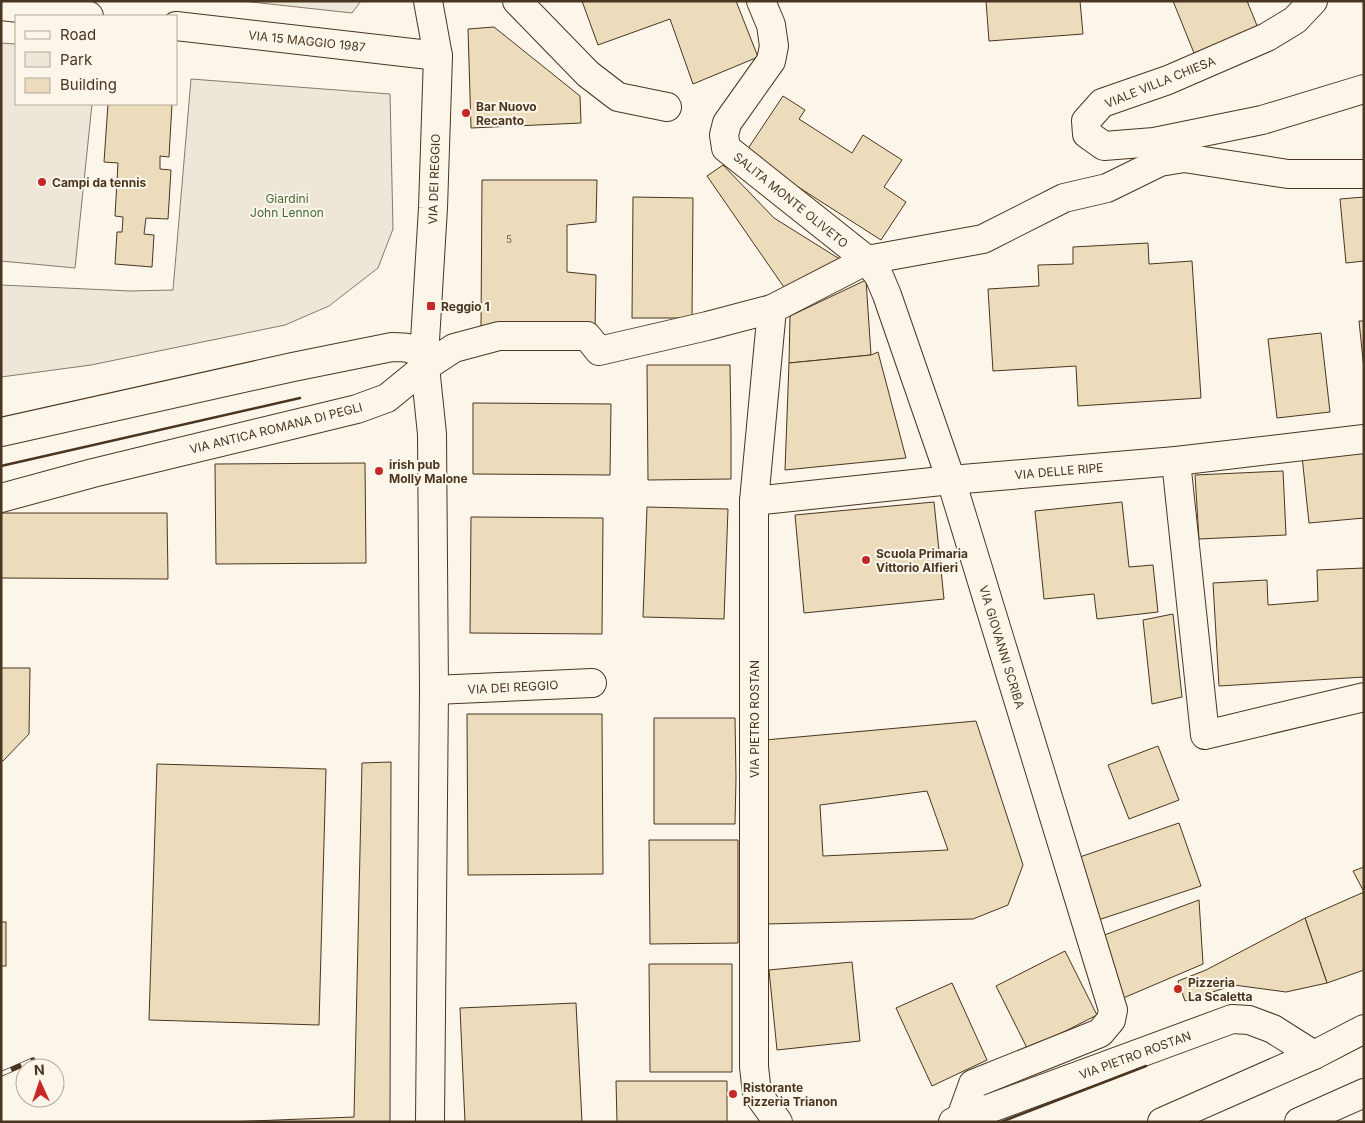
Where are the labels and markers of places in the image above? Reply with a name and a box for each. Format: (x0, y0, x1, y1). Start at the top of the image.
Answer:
place label: Bar Nuovo Recanto (476, 99, 537, 128)
marker: Bar Nuovo Recanto (460, 107, 472, 119)
place label: Campi da tennis (52, 175, 146, 190)
marker: Campi da tennis (36, 176, 48, 188)
place label: Reggio 1 (441, 299, 490, 314)
marker: Reggio 1 (425, 300, 437, 312)
place label: irish pub Molly Malone (389, 457, 468, 486)
marker: irish pub Molly Malone (373, 465, 385, 477)
place label: Scuola Primaria Vittorio Alfieri (876, 546, 968, 575)
marker: Scuola Primaria Vittorio Alfieri (860, 554, 872, 566)
place label: Pizzeria La Scaletta (1188, 975, 1252, 1004)
marker: Pizzeria La Scaletta (1172, 983, 1184, 995)
place label: Ristorante Pizzeria Trianon (743, 1080, 838, 1109)
marker: Ristorante Pizzeria Trianon (727, 1088, 739, 1100)

